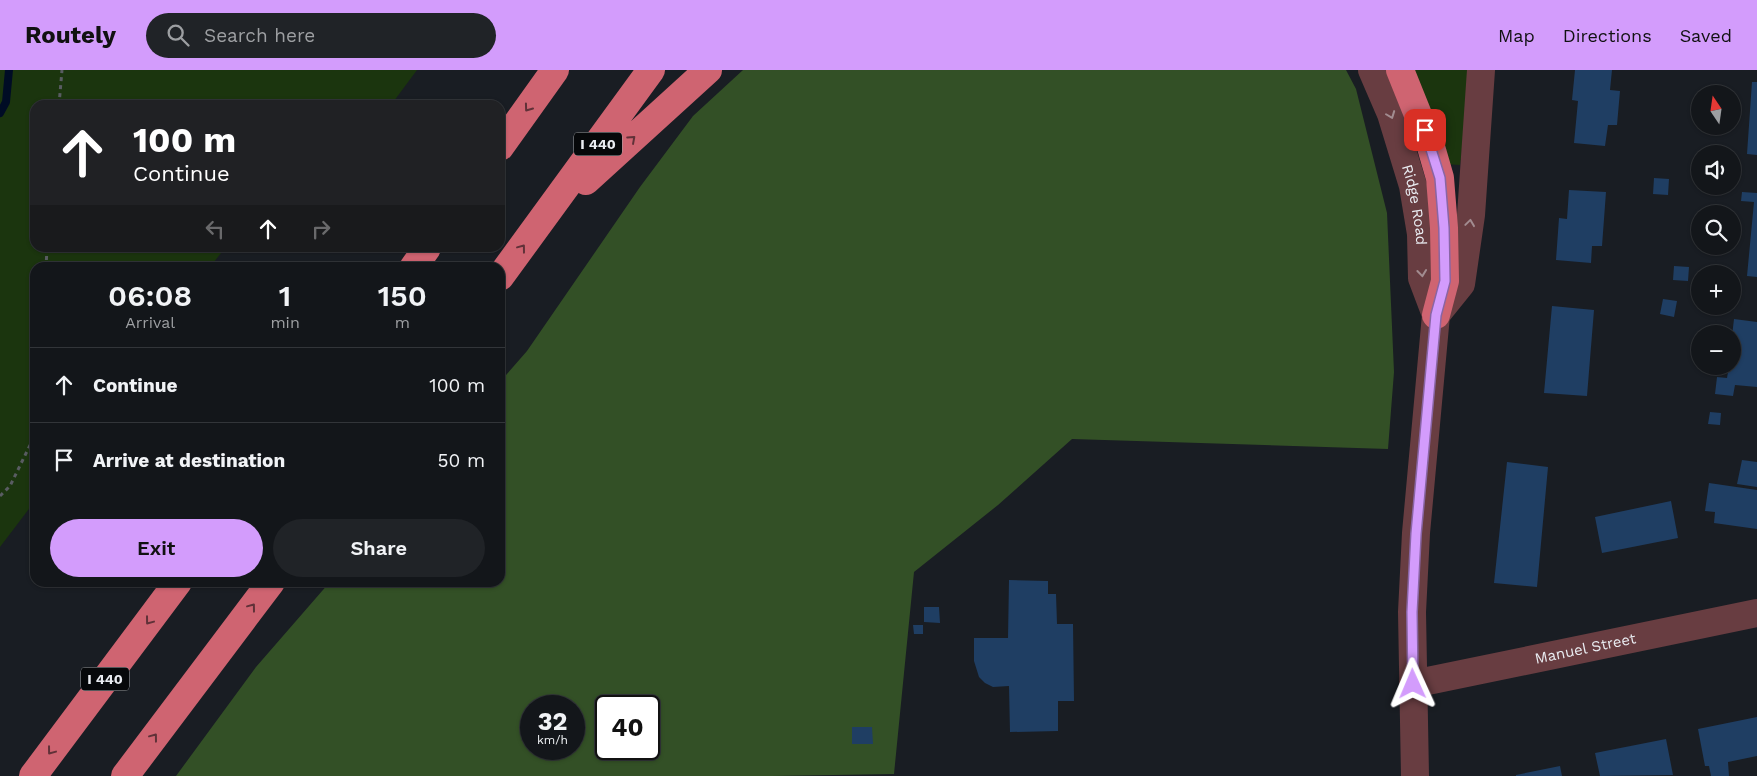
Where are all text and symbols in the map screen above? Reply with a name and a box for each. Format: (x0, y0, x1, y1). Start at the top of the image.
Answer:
search box (146, 13, 496, 58)
text: Routely (25, 21, 116, 49)
icon: search (164, 21, 192, 49)
text: Search here (204, 24, 315, 47)
text: Map (1498, 25, 1535, 46)
text: Directions (1563, 25, 1652, 46)
text: Saved (1680, 25, 1732, 46)
north arrow (1691, 85, 1741, 135)
map controls (1691, 85, 1741, 375)
one-way arrow (525, 102, 534, 112)
pin (1404, 109, 1446, 151)
one-way arrow (1385, 110, 1395, 118)
icon: arrive (1411, 116, 1439, 144)
text: 100 m (133, 119, 236, 161)
icon: ahead (50, 120, 115, 185)
road number: I 440 (574, 132, 622, 156)
one-way arrow (626, 136, 635, 145)
button: sound (1691, 145, 1741, 195)
text: Continue (133, 161, 230, 186)
street label: Ridge Road (1398, 162, 1430, 245)
button: search (1691, 205, 1741, 255)
icon: left (201, 215, 229, 243)
icon: ahead (254, 215, 282, 243)
icon: right (307, 215, 335, 243)
one-way arrow (1464, 218, 1474, 227)
one-way arrow (516, 244, 525, 254)
button: + (1691, 265, 1741, 315)
one-way arrow (1417, 270, 1428, 278)
text: 06:08 (108, 278, 192, 313)
text: 1 (279, 278, 291, 313)
text: 150 (378, 278, 427, 313)
text: Arrival (125, 313, 175, 332)
text: min (270, 313, 300, 332)
text: m (395, 313, 410, 332)
button: − (1691, 325, 1741, 375)
icon: ahead (50, 371, 78, 399)
text: Continue (93, 374, 177, 397)
text: 100 m (429, 374, 485, 397)
icon: arrive (50, 446, 78, 474)
text: Arrive at destination (93, 449, 285, 472)
text: 50 m (438, 449, 485, 472)
button: Exit (50, 519, 263, 577)
button: Share (273, 519, 485, 577)
one-way arrow (246, 603, 255, 613)
one-way arrow (146, 615, 155, 625)
street label: Manuel Street (1533, 629, 1638, 668)
position arrow (1386, 657, 1438, 709)
road number: I 440 (81, 668, 129, 690)
speed limit sign: 40 (595, 695, 660, 760)
text: 32 (538, 707, 567, 736)
one-way arrow (148, 733, 157, 743)
text: km/h (537, 733, 568, 747)
one-way arrow (48, 745, 57, 755)

